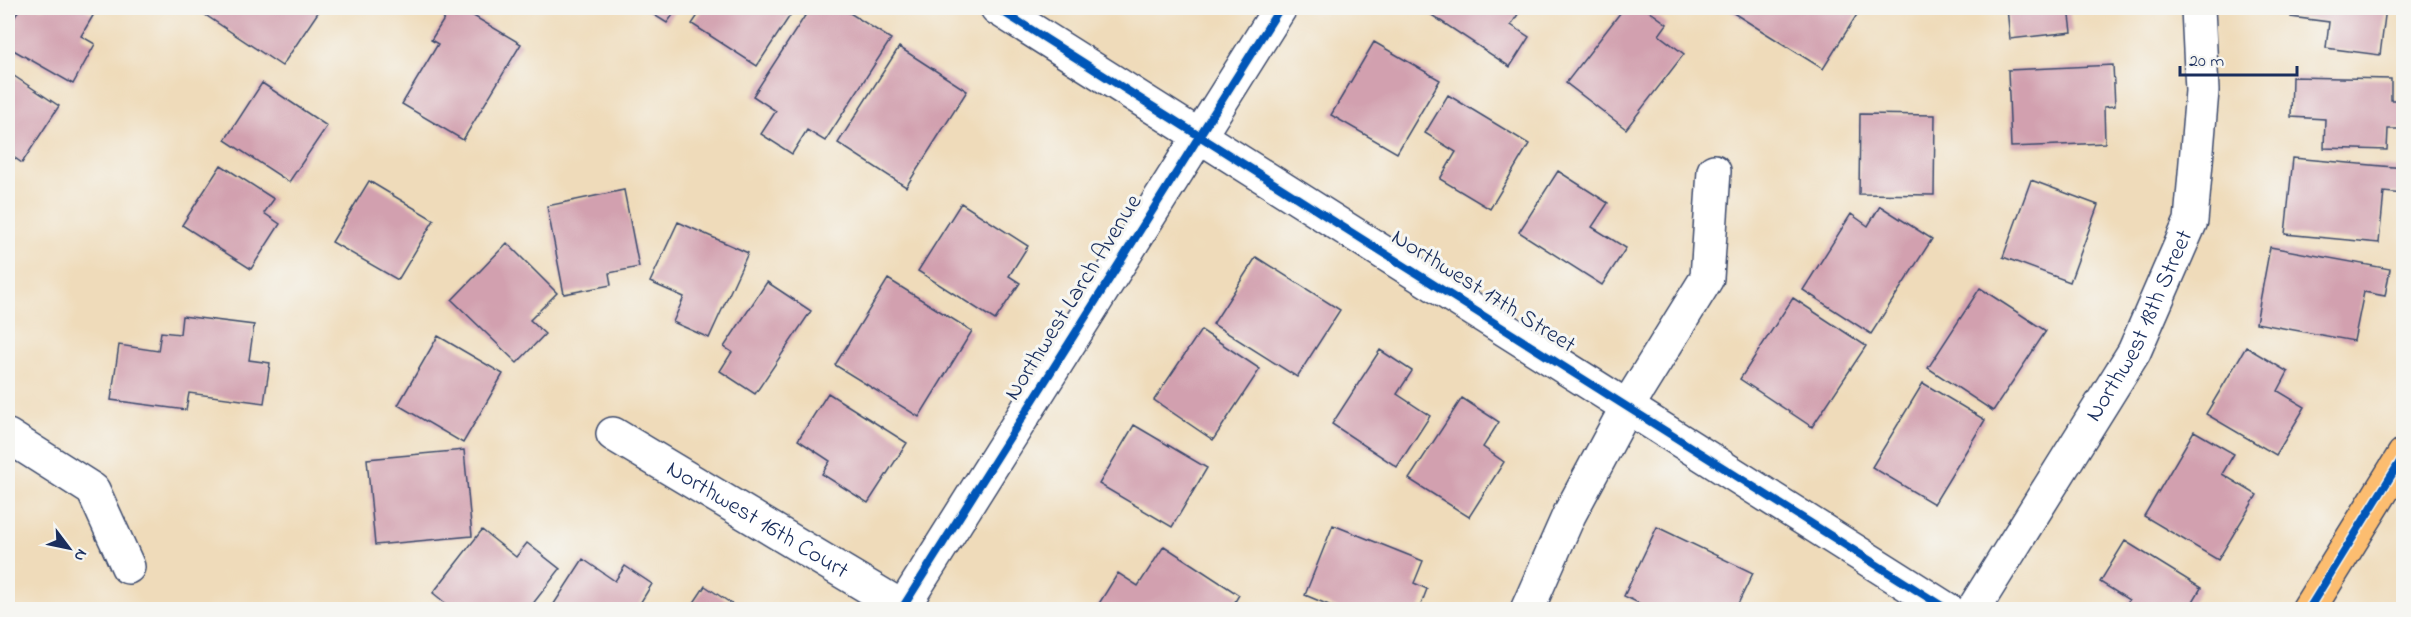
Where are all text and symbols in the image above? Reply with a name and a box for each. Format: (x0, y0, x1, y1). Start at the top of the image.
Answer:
scale bar (2180, 39, 2297, 77)
text: 20 m (2189, 49, 2224, 75)
street label: Northwest Larch Avenue (996, 188, 1152, 408)
street label: Northwest 17th Street (1384, 221, 1582, 363)
street label: Northwest 18th Street (2077, 224, 2202, 429)
street label: Northwest 16th Court (659, 452, 855, 588)
north arrow (39, 518, 99, 578)
text: N (67, 544, 93, 566)

